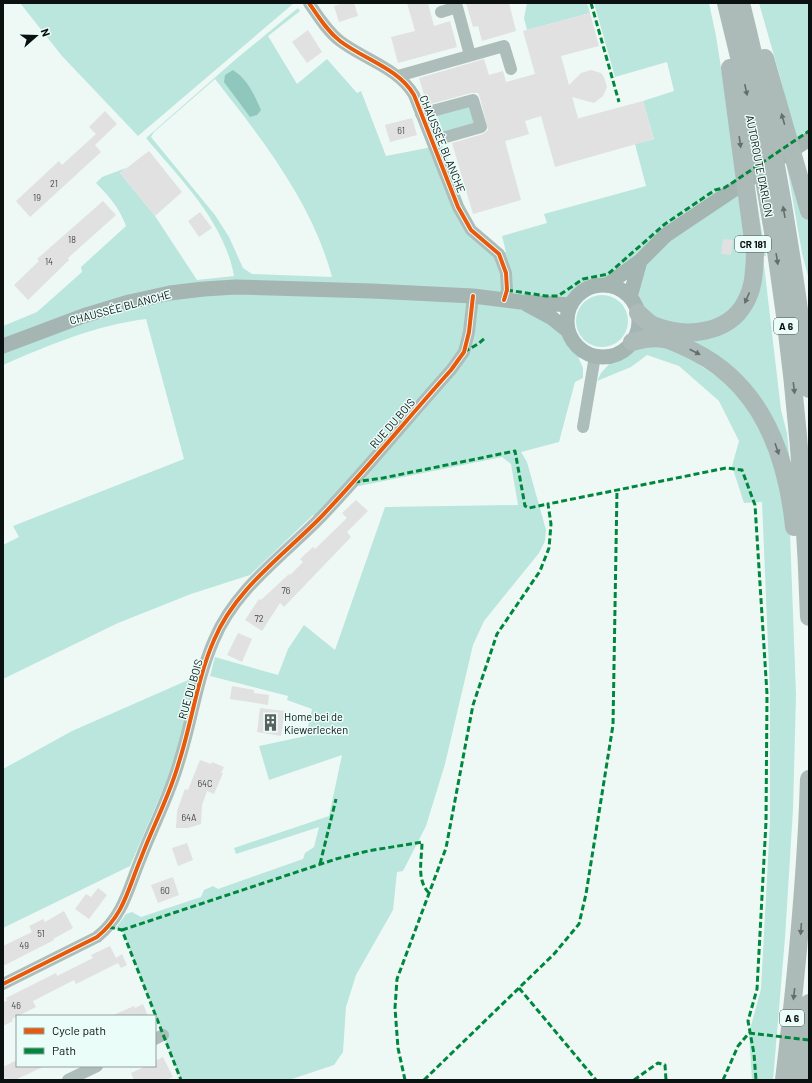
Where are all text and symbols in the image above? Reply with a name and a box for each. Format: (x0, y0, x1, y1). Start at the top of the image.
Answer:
north arrow (16, 16, 56, 56)
text: N (39, 27, 53, 38)
one-way arrow (743, 84, 749, 96)
street label: CHAUSSÉE BLANCHE (417, 93, 469, 195)
one-way arrow (779, 113, 785, 126)
street label: AUTOROUTE D'ARLON (744, 114, 776, 218)
house number: 61 (397, 125, 405, 136)
one-way arrow (737, 136, 743, 148)
house number: 21 (50, 178, 58, 189)
house number: 19 (33, 192, 41, 203)
one-way arrow (781, 206, 787, 218)
house number: 18 (68, 234, 76, 245)
road number: CR 181 (735, 236, 771, 252)
one-way arrow (774, 253, 780, 265)
house number: 14 (45, 256, 53, 267)
street label: CHAUSSÉE BLANCHE (68, 287, 172, 327)
one-way arrow (744, 292, 750, 304)
road number: A 6 (774, 318, 798, 334)
one-way arrow (690, 349, 701, 355)
one-way arrow (791, 382, 797, 394)
street label: RUE DU BOIS (367, 395, 417, 451)
one-way arrow (775, 443, 781, 455)
house number: 76 (282, 585, 291, 596)
house number: 72 (254, 613, 264, 624)
street label: RUE DU BOIS (175, 657, 205, 721)
place label: Home bei de Kiewerlecken (284, 710, 348, 736)
building icon: Home bei de Kiewerlecken (261, 712, 281, 732)
house number: 64C (197, 778, 213, 789)
house number: 64A (181, 812, 197, 823)
house number: 60 (160, 885, 170, 896)
one-way arrow (797, 923, 804, 935)
house number: 51 (37, 928, 45, 939)
house number: 49 (19, 940, 29, 951)
one-way arrow (791, 988, 798, 1000)
house number: 46 (11, 1000, 21, 1011)
road number: A 6 (780, 1010, 804, 1026)
legend (16, 1015, 156, 1067)
text: Cycle path (52, 1023, 106, 1037)
text: Path (52, 1043, 76, 1057)

